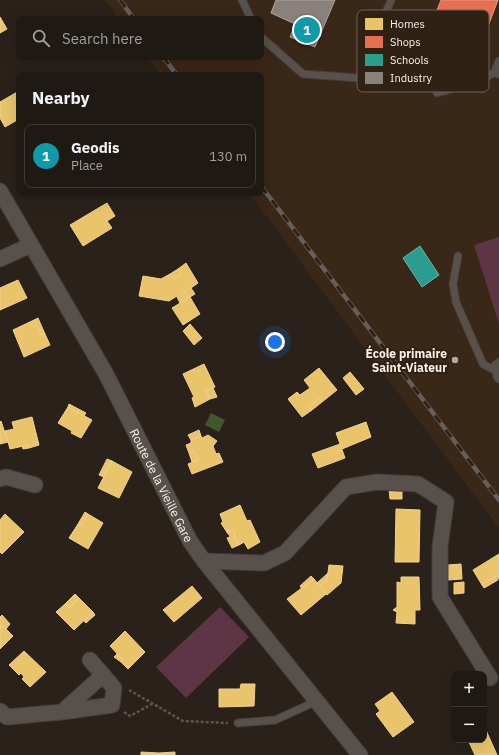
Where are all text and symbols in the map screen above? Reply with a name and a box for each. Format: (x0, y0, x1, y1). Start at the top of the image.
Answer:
legend (357, 10, 489, 92)
pin: 1 (294, 15, 320, 45)
search box (16, 16, 264, 60)
text: Homes (390, 17, 425, 31)
icon: search (30, 27, 52, 49)
text: Search here (62, 29, 142, 48)
text: Shops (390, 35, 421, 49)
text: Schools (390, 53, 429, 67)
text: Industry (390, 71, 433, 85)
text: Nearby (32, 87, 90, 109)
text: Geodis (71, 138, 120, 157)
text: 1 (42, 148, 50, 165)
text: 130 m (209, 148, 247, 165)
text: Place (71, 157, 103, 174)
your location (265, 332, 285, 352)
place label: École primaire Saint-Viateur (366, 345, 447, 375)
marker: École primaire Saint-Viateur (450, 355, 460, 365)
street label: Route de la Vieille Gare (127, 426, 197, 545)
map controls (451, 671, 487, 743)
button: + (451, 671, 487, 707)
button: − (451, 707, 487, 743)

